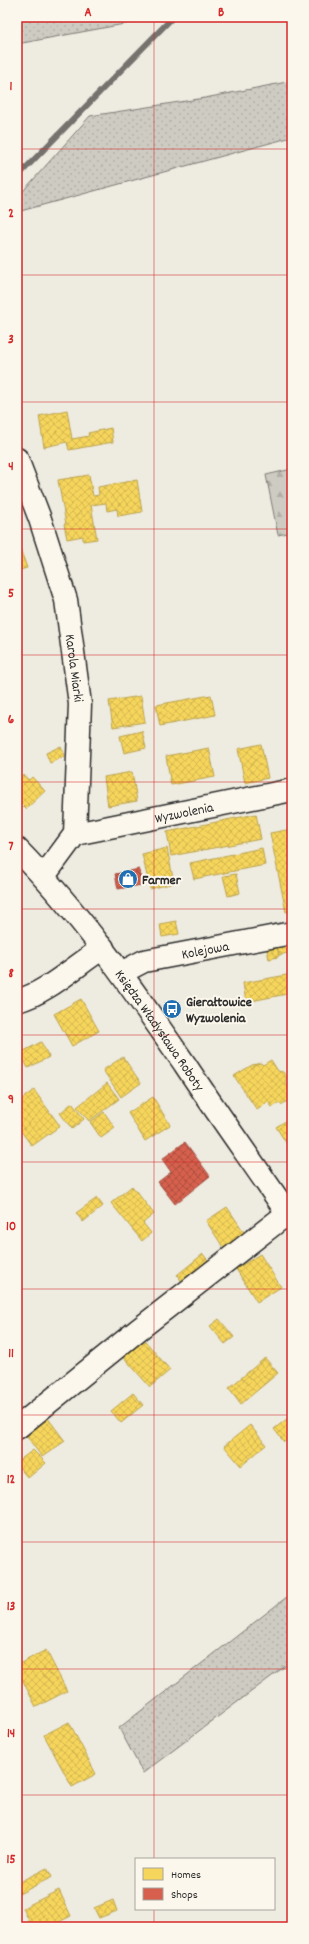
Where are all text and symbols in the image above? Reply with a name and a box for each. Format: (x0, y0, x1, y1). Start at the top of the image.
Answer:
text: A (84, 4, 92, 23)
text: B (218, 4, 224, 23)
text: 1 (10, 78, 13, 97)
text: 2 (8, 205, 14, 224)
text: 3 (8, 331, 14, 350)
text: 4 (8, 458, 14, 477)
text: 5 (8, 585, 14, 604)
street label: Karola Miarki (59, 633, 88, 704)
text: 6 (8, 711, 15, 730)
street label: Wyzwolenia (153, 798, 216, 830)
text: 7 (9, 838, 14, 857)
shop icon: Farmer (117, 868, 139, 890)
place label: Farmer (142, 871, 182, 891)
street label: Kolejowa (180, 937, 231, 966)
text: 8 (8, 965, 14, 984)
street label: Księdza Władysława Roboty (109, 966, 208, 1096)
place label: Gierałtowice Wyzwolenia (186, 993, 252, 1029)
bus stop icon: Gierałtowice Wyzwolenia (161, 998, 183, 1020)
text: 9 (8, 1091, 14, 1110)
text: 10 (6, 1218, 16, 1237)
text: 11 (8, 1345, 14, 1364)
text: 12 (7, 1471, 16, 1490)
text: 13 (7, 1598, 16, 1617)
text: 14 (7, 1725, 15, 1744)
text: 15 (7, 1851, 15, 1870)
legend (135, 1858, 275, 1910)
text: Homes (171, 1867, 201, 1884)
text: Shops (171, 1887, 198, 1904)

